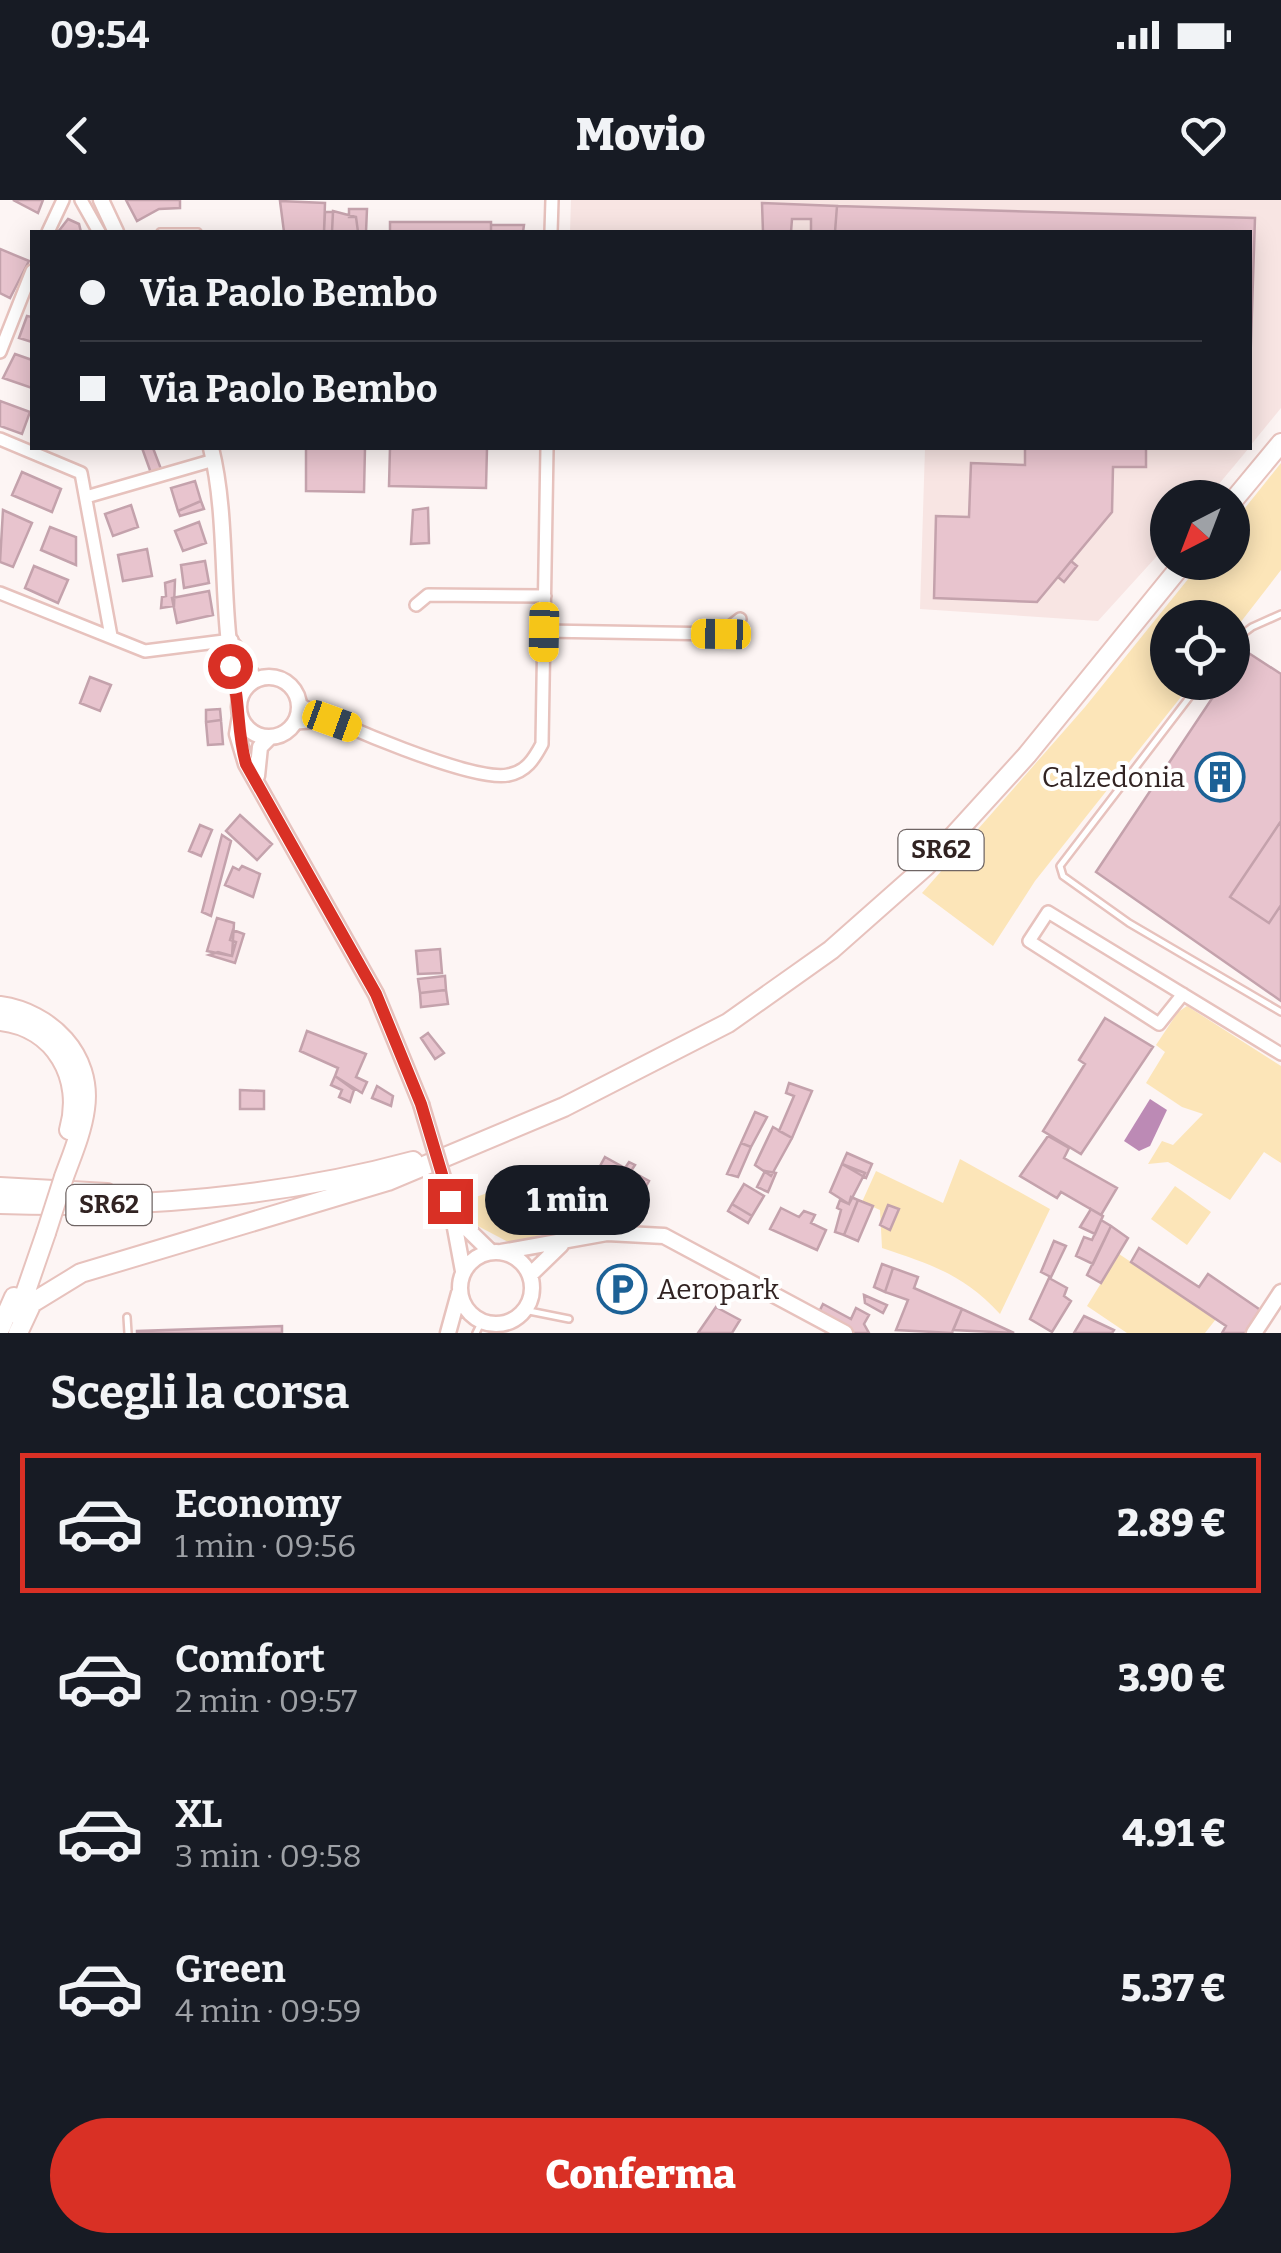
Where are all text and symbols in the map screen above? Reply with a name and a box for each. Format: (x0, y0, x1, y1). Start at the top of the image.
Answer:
text: 09:54 (50, 12, 149, 58)
icon: back (50, 108, 105, 163)
text: Movio (576, 108, 705, 162)
icon: heart (1176, 108, 1231, 163)
text: Via Paolo Bembo (140, 270, 438, 316)
text: Via Paolo Bembo (140, 366, 438, 412)
north arrow (1150, 480, 1250, 580)
map controls (1150, 480, 1250, 700)
button: locate (1150, 600, 1250, 700)
car (528, 602, 560, 662)
car (691, 618, 751, 650)
route start (208, 644, 253, 689)
car (299, 697, 365, 745)
building icon: Calzedonia (1194, 751, 1246, 803)
place label: Calzedonia (1042, 761, 1185, 794)
road number: SR62 (898, 830, 984, 870)
callout: 1 min (485, 1166, 650, 1236)
route end (428, 1179, 473, 1224)
text: 1 min (527, 1181, 608, 1219)
road number: SR62 (66, 1185, 152, 1225)
parking icon: Aeropark (596, 1263, 648, 1315)
place label: Aeropark (657, 1273, 779, 1306)
text: Scegli la corsa (50, 1366, 349, 1420)
icon: car (55, 1478, 145, 1568)
text: Economy (175, 1481, 341, 1527)
text: 2.89 € (1117, 1500, 1226, 1546)
text: 1 min · 09:56 (175, 1527, 356, 1565)
icon: car (55, 1633, 145, 1723)
text: Comfort (175, 1636, 325, 1682)
text: 3.90 € (1118, 1655, 1226, 1701)
text: 2 min · 09:57 (175, 1682, 357, 1720)
icon: car (55, 1788, 145, 1878)
text: XL (175, 1791, 222, 1837)
text: 4.91 € (1122, 1810, 1226, 1856)
text: 3 min · 09:58 (175, 1837, 362, 1875)
icon: car (55, 1943, 145, 2033)
text: Green (175, 1946, 286, 1992)
text: 5.37 € (1121, 1965, 1226, 2011)
text: 4 min · 09:59 (175, 1992, 362, 2030)
button: Conferma (50, 2118, 1231, 2233)

